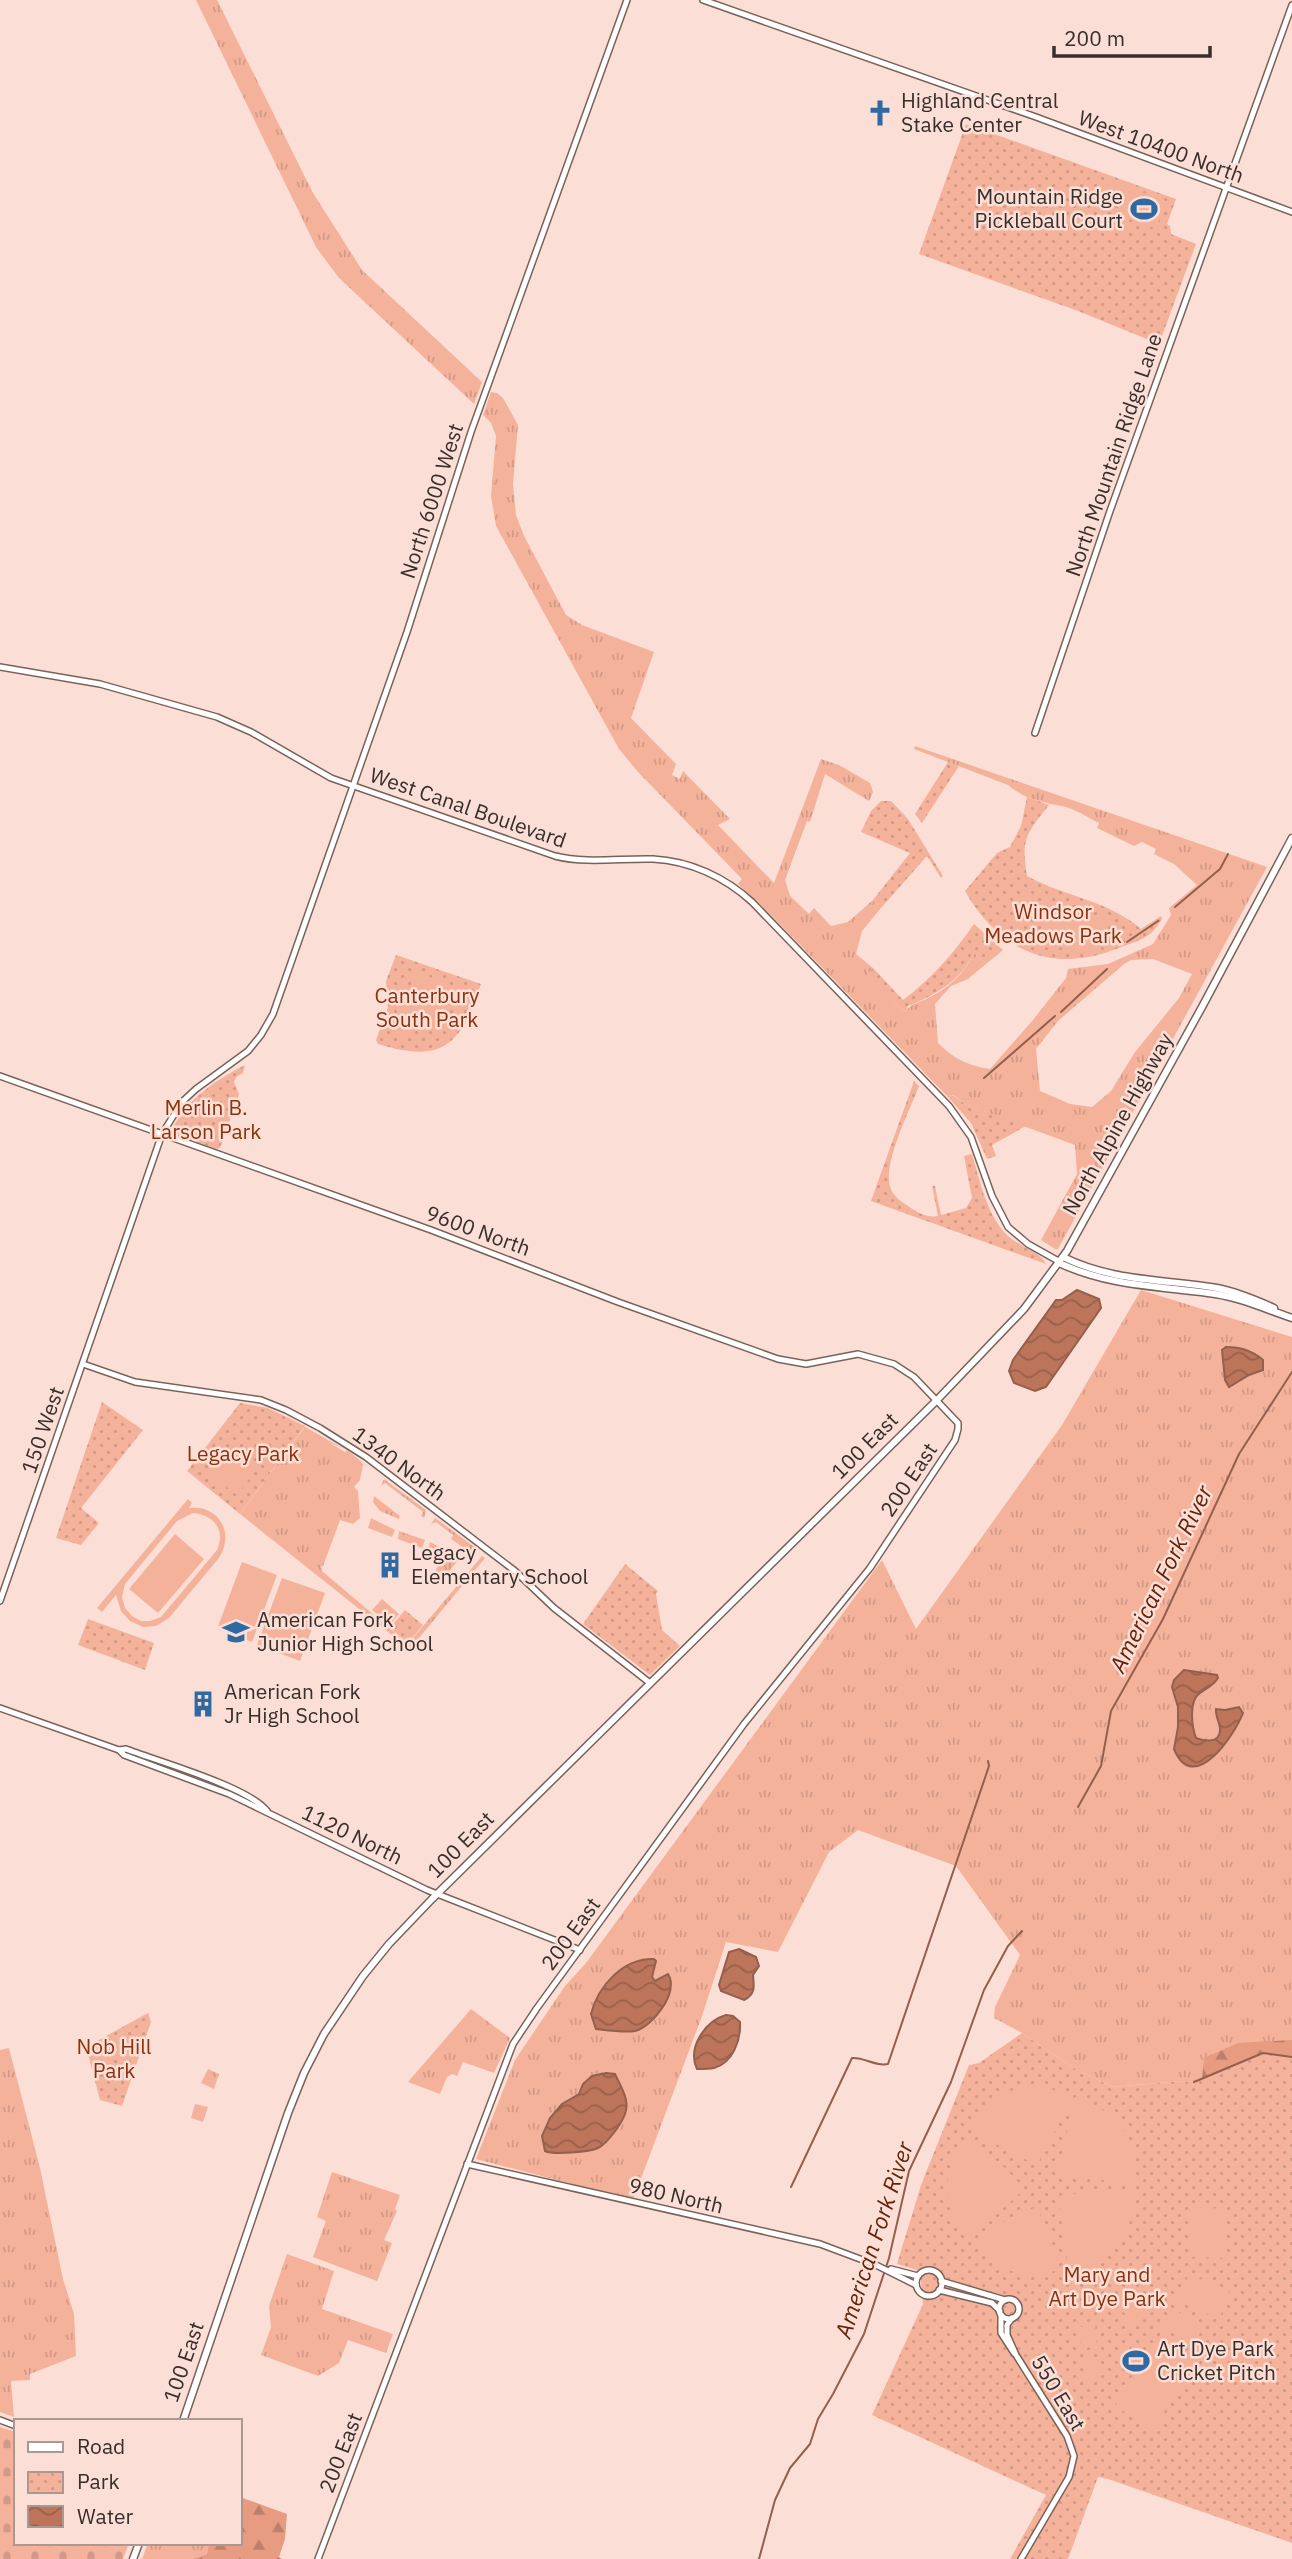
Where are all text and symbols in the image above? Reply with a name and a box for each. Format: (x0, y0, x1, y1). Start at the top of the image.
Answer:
scale bar (1054, 14, 1210, 58)
text: 200 m (1064, 24, 1125, 52)
place label: Highland Central Stake Center (901, 86, 1059, 138)
church icon: Highland Central Stake Center (865, 98, 895, 128)
street label: West 10400 North (1075, 103, 1248, 189)
place label: Mountain Ridge Pickleball Court (975, 182, 1123, 234)
sports icon: Mountain Ridge Pickleball Court (1129, 194, 1159, 224)
street label: North Mountain Ridge Lane (1058, 329, 1168, 580)
street label: North 6000 West (393, 420, 469, 582)
street label: West Canal Boulevard (366, 760, 570, 854)
park label: Windsor Meadows Park (984, 897, 1122, 949)
park label: Canterbury South Park (374, 981, 480, 1033)
street label: North Alpine Highway (1055, 1027, 1179, 1220)
park label: Merlin B. Larson Park (151, 1093, 261, 1145)
street label: 9600 North (422, 1198, 534, 1262)
street label: 150 West (14, 1383, 70, 1477)
street label: 100 East (825, 1406, 904, 1485)
street label: 1340 North (347, 1420, 452, 1507)
street label: 200 East (873, 1437, 943, 1522)
park label: Legacy Park (187, 1439, 299, 1467)
water label: American Fork River (1101, 1479, 1219, 1678)
place label: Legacy Elementary School (411, 1538, 588, 1590)
building icon: Legacy Elementary School (375, 1550, 405, 1580)
place label: American Fork Junior High School (257, 1605, 434, 1657)
school or university icon: American Fork Junior High School (221, 1617, 251, 1647)
place label: American Fork Jr High School (224, 1677, 361, 1729)
building icon: American Fork Jr High School (188, 1689, 218, 1719)
street label: 1120 North (297, 1798, 408, 1871)
street label: 100 East (421, 1805, 500, 1884)
street label: 200 East (534, 1891, 606, 1975)
park label: Nob Hill Park (76, 2032, 152, 2084)
water label: American Fork River (827, 2137, 919, 2343)
street label: 980 North (626, 2171, 726, 2220)
park label: Mary and Art Dye Park (1048, 2260, 1166, 2312)
street label: 100 East (156, 2318, 210, 2406)
place label: Art Dye Park Cricket Pitch (1157, 2334, 1276, 2386)
sports icon: Art Dye Park Cricket Pitch (1121, 2346, 1151, 2376)
street label: 550 East (1025, 2349, 1092, 2436)
street label: 200 East (312, 2409, 368, 2497)
legend (14, 2419, 242, 2545)
text: Road (77, 2432, 125, 2460)
text: Park (77, 2467, 120, 2495)
text: Water (77, 2502, 134, 2530)

